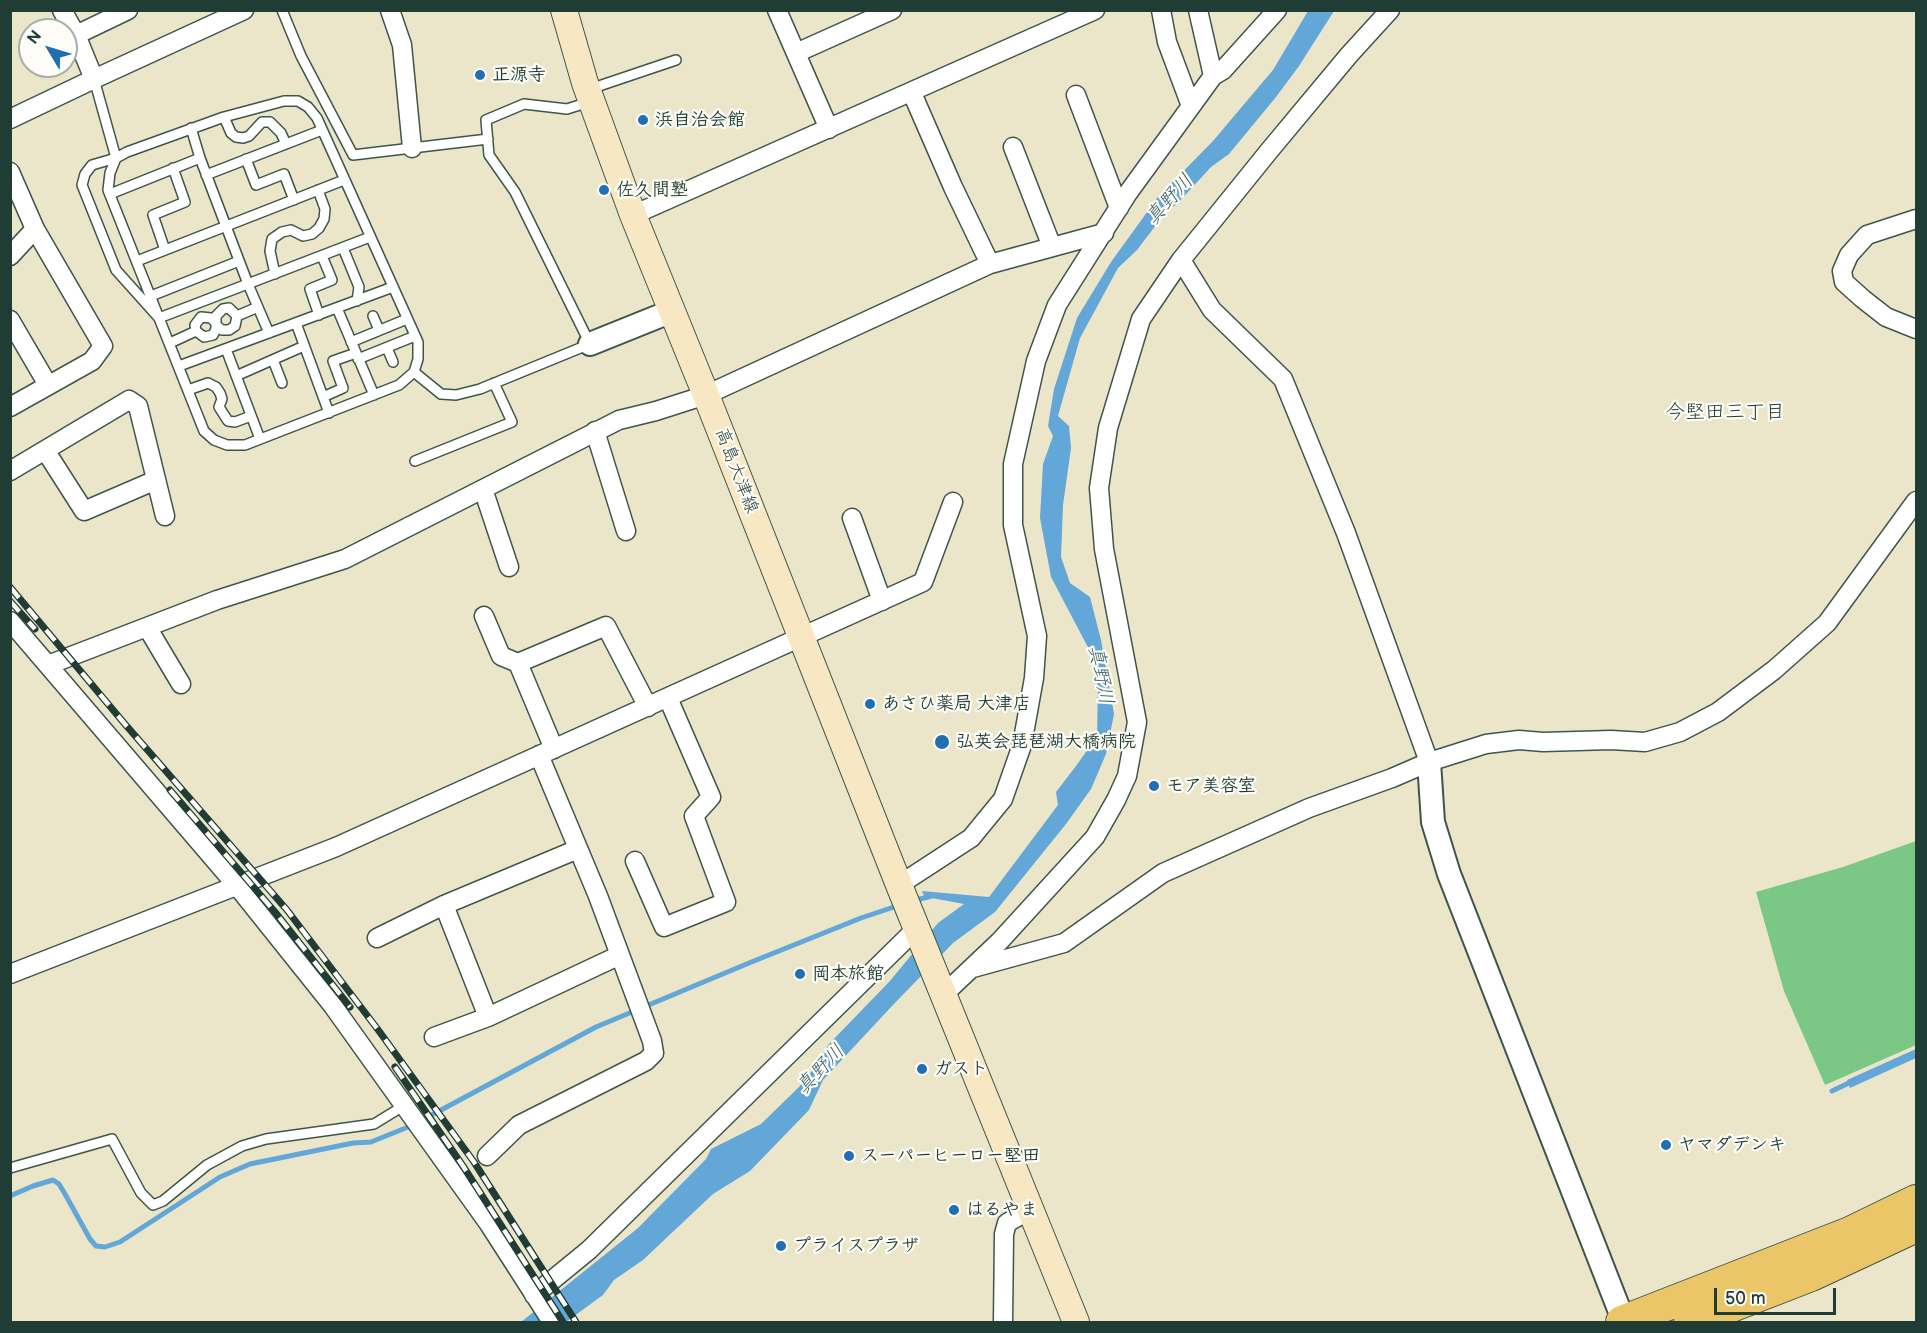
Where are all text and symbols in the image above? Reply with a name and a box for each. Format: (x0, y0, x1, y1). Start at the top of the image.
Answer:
north arrow (18, 18, 78, 78)
text: N (24, 27, 46, 48)
place label: 正源寺 (492, 64, 546, 86)
marker: 正源寺 (473, 68, 487, 82)
place label: 浜自治会館 (655, 109, 745, 131)
marker: 浜自治会館 (636, 113, 650, 127)
water label: 真野川 (1141, 170, 1199, 230)
place label: 佐久間塾 (616, 179, 688, 201)
marker: 佐久間塾 (597, 183, 611, 197)
district label: 今堅田三丁目 (1665, 401, 1785, 425)
street label: 高島大津線 (710, 425, 762, 517)
water label: 真野川 (1082, 643, 1118, 707)
place label: あさひ薬局 大津店 (882, 693, 1031, 715)
marker: あさひ薬局 大津店 (863, 697, 877, 711)
place label: 弘英会琵琶湖大橋病院 (956, 731, 1136, 753)
marker: 弘英会琵琶湖大橋病院 (933, 733, 951, 751)
place label: モア美容室 (1166, 775, 1256, 797)
marker: モア美容室 (1147, 779, 1161, 793)
place label: 岡本旅館 (812, 963, 884, 985)
marker: 岡本旅館 (793, 967, 807, 981)
water label: 真野川 (792, 1040, 850, 1100)
place label: ガスト (934, 1058, 988, 1080)
marker: ガスト (915, 1062, 929, 1076)
place label: ヤマダデンキ (1678, 1134, 1786, 1156)
marker: ヤマダデンキ (1659, 1138, 1673, 1152)
place label: スーパーヒーロー堅田 (861, 1145, 1040, 1167)
marker: スーパーヒーロー堅田 (842, 1149, 856, 1163)
place label: はるやま (966, 1199, 1038, 1221)
marker: はるやま (947, 1203, 961, 1217)
place label: プライスプラザ (793, 1235, 919, 1257)
marker: プライスプラザ (774, 1239, 788, 1253)
scale bar (1717, 1276, 1838, 1314)
text: 50 m (1725, 1288, 1766, 1309)

